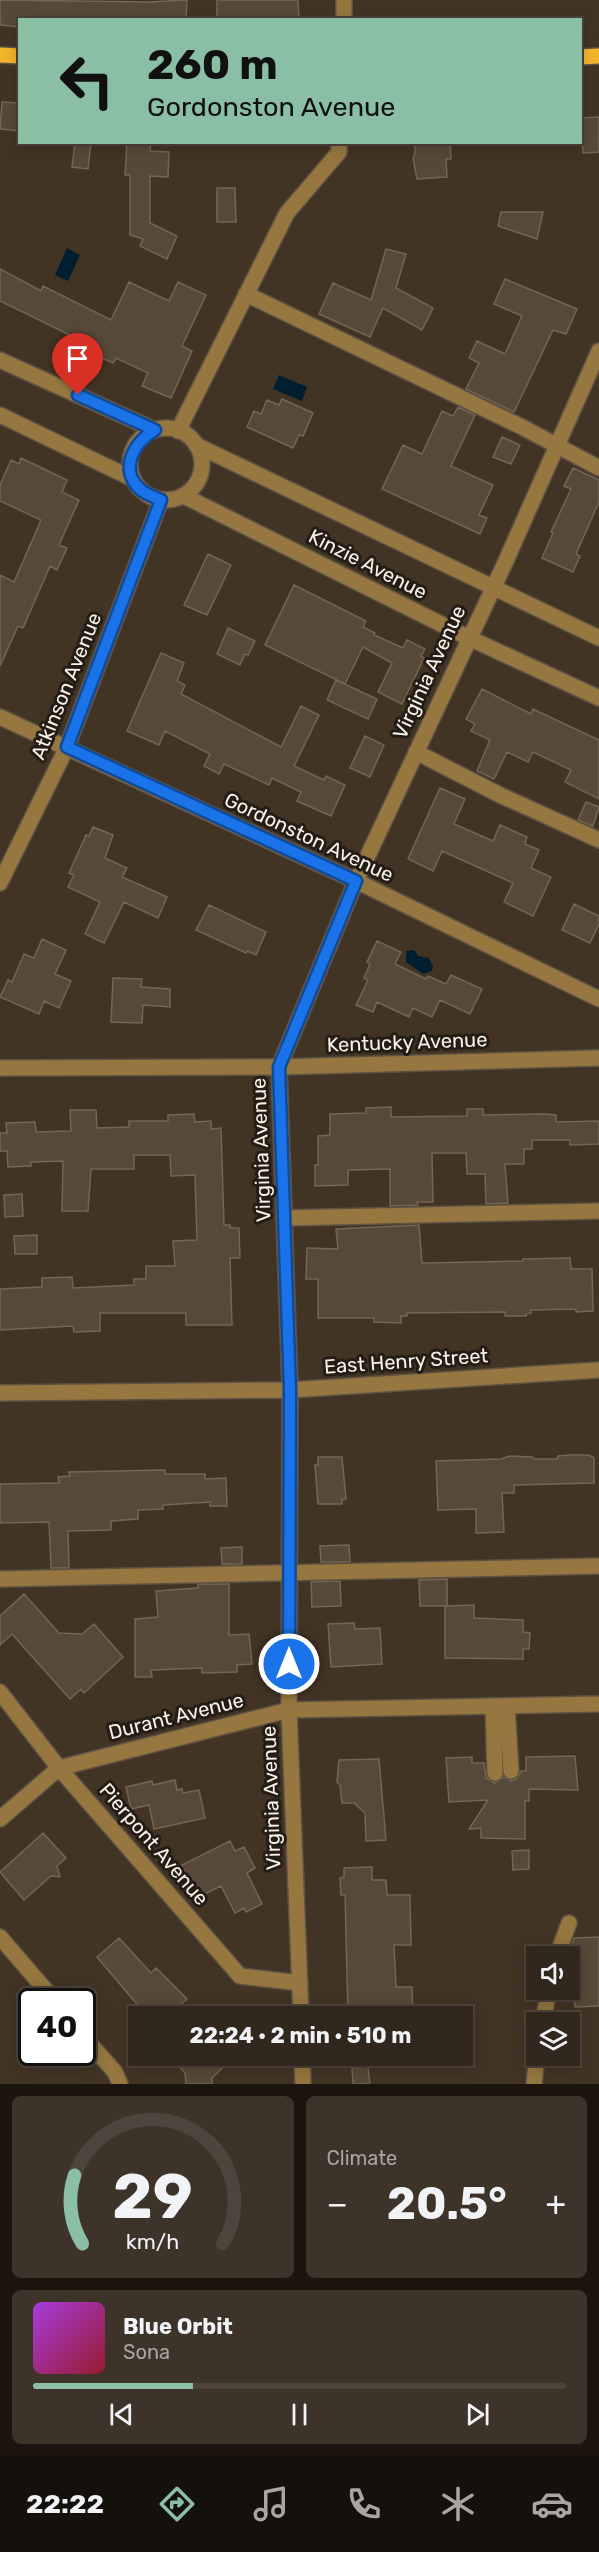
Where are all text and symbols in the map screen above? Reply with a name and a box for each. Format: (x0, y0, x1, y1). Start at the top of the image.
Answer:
text: 260 m (147, 40, 278, 90)
icon: left (48, 42, 126, 120)
text: Gordonston Avenue (147, 91, 395, 123)
pin (52, 333, 103, 395)
icon: arrive (61, 342, 94, 375)
street label: Kinzie Avenue (305, 524, 431, 604)
street label: Virginia Avenue (388, 601, 470, 743)
street label: Atkinson Avenue (26, 609, 106, 763)
street label: Gordonston Avenue (221, 787, 397, 887)
street label: Kentucky Avenue (326, 1027, 488, 1057)
street label: Virginia Avenue (246, 1077, 276, 1223)
street label: East Henry Street (323, 1343, 489, 1379)
position arrow (257, 1632, 321, 1696)
street label: Durant Avenue (106, 1688, 246, 1744)
street label: Virginia Avenue (256, 1725, 286, 1871)
street label: Pierpont Avenue (94, 1778, 214, 1910)
map controls (526, 1946, 580, 2066)
button: sound (526, 1946, 580, 2000)
speed limit sign: 40 (18, 1988, 96, 2066)
button: layers (526, 2012, 580, 2066)
text: 22:24 · 2 min · 510 m (190, 2022, 411, 2049)
text: Climate (327, 2146, 397, 2170)
text: 29 (112, 2160, 193, 2234)
text: 20.5° (387, 2177, 507, 2230)
text: − (327, 2184, 348, 2223)
text: + (545, 2184, 566, 2223)
text: km/h (126, 2229, 180, 2254)
text: Blue Orbit (123, 2313, 233, 2340)
text: Sona (123, 2340, 170, 2364)
icon: previous (105, 2398, 138, 2431)
icon: pause (283, 2398, 316, 2431)
icon: next (461, 2398, 494, 2431)
icon: directions (156, 2483, 198, 2525)
icon: music (250, 2483, 292, 2525)
icon: phone (343, 2483, 385, 2525)
icon: climate (437, 2483, 479, 2525)
icon: car (531, 2483, 573, 2525)
text: 22:22 (26, 2488, 104, 2520)

